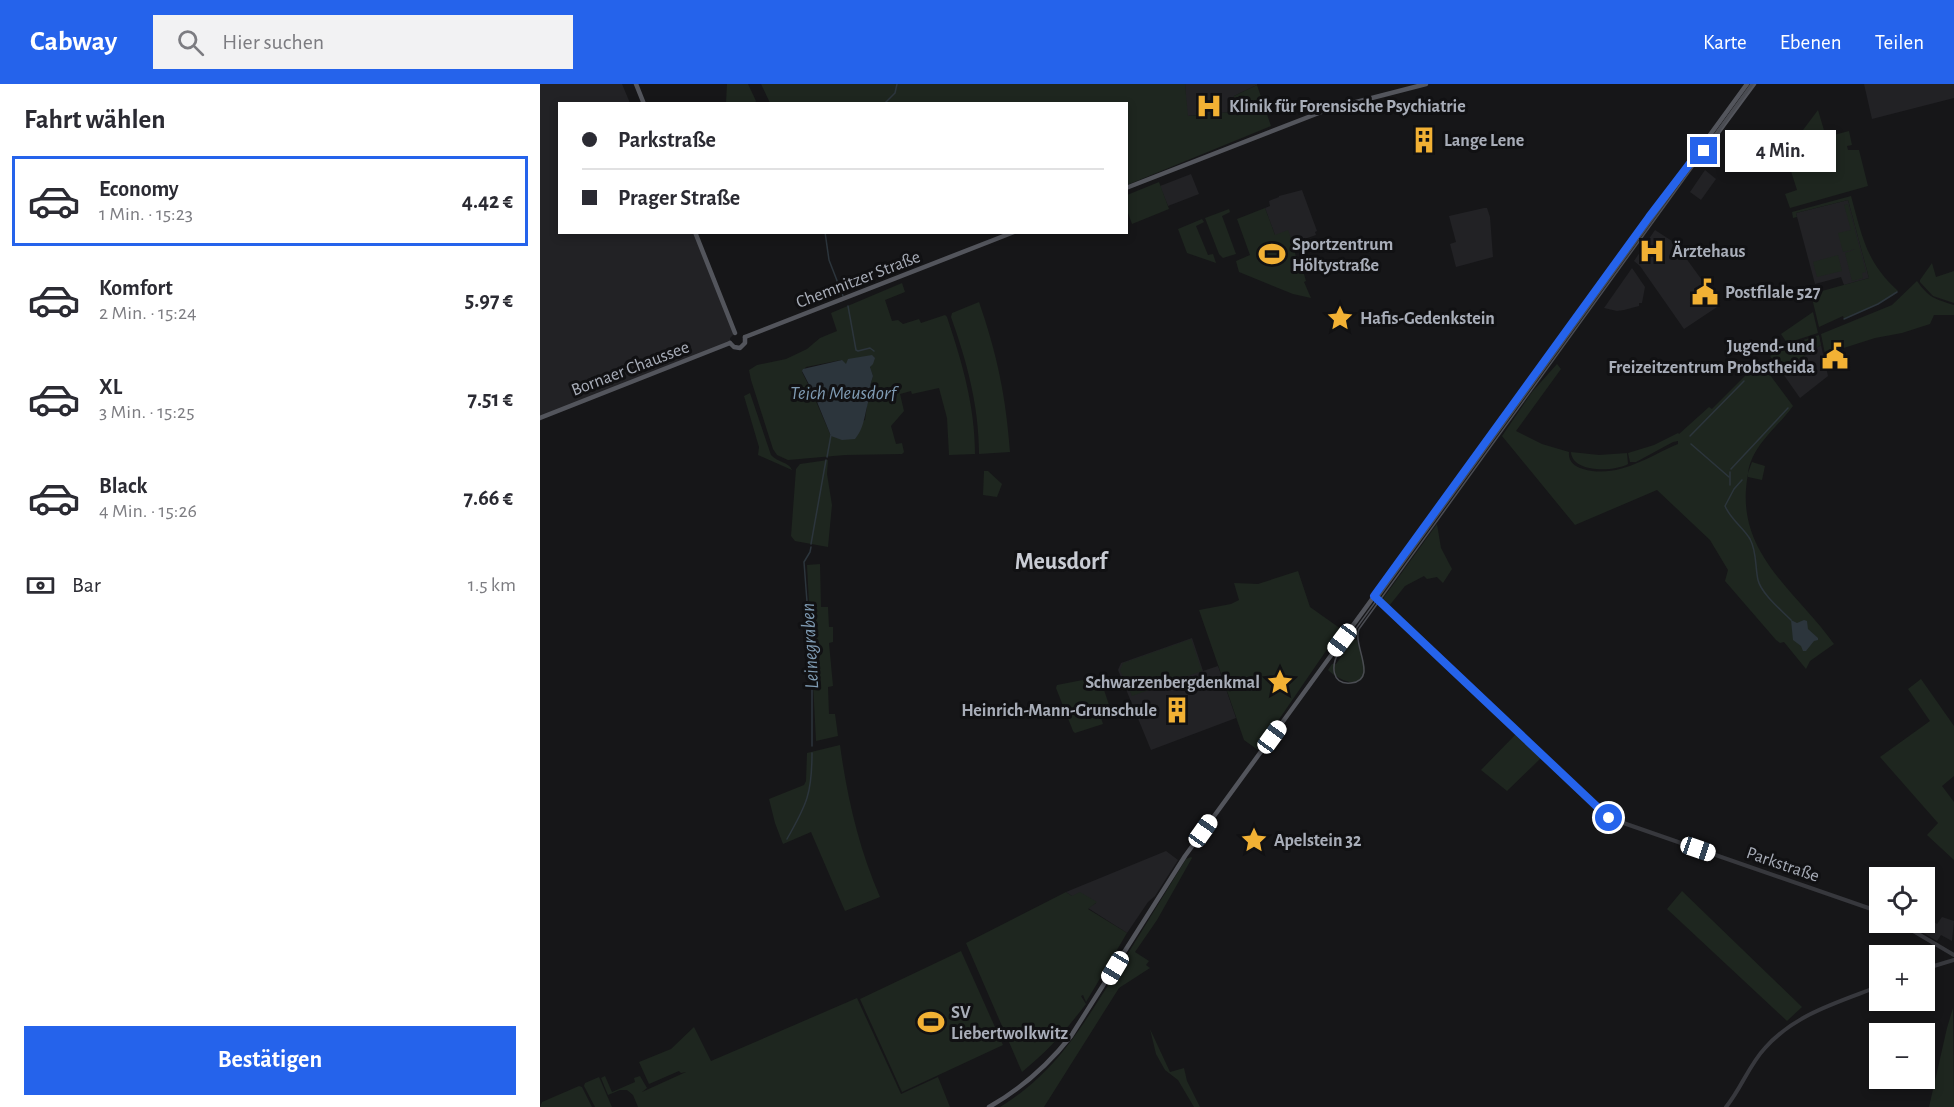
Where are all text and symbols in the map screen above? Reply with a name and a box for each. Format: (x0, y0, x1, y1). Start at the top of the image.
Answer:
search box (153, 15, 573, 69)
icon: search (174, 26, 207, 59)
text: Cabway (30, 28, 117, 56)
text: Hier suchen (222, 31, 324, 53)
text: Karte (1703, 32, 1747, 53)
text: Ebenen (1780, 32, 1842, 53)
text: Teilen (1875, 32, 1924, 53)
hospital icon: Klinik für Forensische Psychiatrie (1194, 91, 1224, 121)
place label: Klinik für Forensische Psychiatrie (1229, 98, 1466, 116)
text: Fahrt wählen (24, 106, 166, 133)
building icon: Lange Lene (1409, 125, 1439, 155)
text: Parkstraße (618, 129, 716, 151)
callout: 4 Min. (1725, 130, 1836, 172)
place label: Lange Lene (1444, 132, 1524, 150)
route end (1690, 137, 1717, 164)
text: 4 Min. (1756, 141, 1805, 161)
icon: car (27, 174, 81, 228)
text: Economy (99, 178, 179, 200)
text: Prager Straße (618, 187, 740, 209)
text: 4.42 € (462, 190, 513, 212)
text: 1 Min. · 15:23 (99, 204, 193, 224)
place label: Sportzentrum Höltystraße (1292, 236, 1393, 275)
hospital icon: Ärztehaus (1637, 236, 1667, 266)
sports icon: Sportzentrum Höltystraße (1257, 239, 1287, 269)
place label: Ärztehaus (1672, 240, 1746, 261)
street label: Chemnitzer Straße (794, 248, 923, 312)
icon: car (27, 273, 81, 327)
text: Komfort (99, 277, 173, 299)
public building icon: Postfilale 527 (1690, 277, 1720, 307)
place label: Postfilale 527 (1725, 284, 1821, 302)
text: 5.97 € (465, 289, 513, 311)
text: 2 Min. · 15:24 (99, 303, 197, 323)
place icon: Hafis-Gedenkstein (1325, 303, 1355, 333)
place label: Hafis-Gedenkstein (1360, 310, 1495, 328)
street label: Bornaer Chaussee (569, 338, 692, 400)
place label: Jugend- und Freizeitzentrum Probstheida (1608, 338, 1816, 377)
public building icon: Jugend- und Freizeitzentrum Probstheida (1820, 341, 1850, 371)
icon: car (27, 372, 81, 426)
text: XL (99, 376, 122, 398)
water label: Teich Meusdorf (790, 383, 899, 403)
text: 7.51 € (467, 388, 513, 410)
text: 3 Min. · 15:25 (99, 402, 195, 422)
icon: car (27, 471, 81, 525)
text: Black (99, 475, 147, 497)
text: 7.66 € (464, 487, 513, 509)
text: 4 Min. · 15:26 (99, 501, 197, 521)
district label: Meusdorf (1015, 550, 1109, 574)
icon: cash (24, 569, 57, 602)
text: Bar (72, 574, 101, 596)
text: 1.5 km (468, 575, 516, 595)
water label: Leinegraben (798, 602, 822, 690)
car (1324, 620, 1360, 660)
place icon: Schwarzenbergdenkmal (1265, 667, 1295, 697)
place label: Schwarzenbergdenkmal (1085, 674, 1260, 692)
building icon: Heinrich-Mann-Grunschule (1162, 695, 1192, 725)
place label: Heinrich-Mann-Grunschule (961, 702, 1157, 720)
car (1254, 717, 1290, 757)
route start (1595, 804, 1622, 831)
car (1185, 811, 1221, 851)
place icon: Apelstein 32 (1239, 825, 1269, 855)
place label: Apelstein 32 (1274, 832, 1362, 850)
car (1678, 835, 1718, 863)
street label: Parkstraße (1744, 844, 1821, 886)
map controls (1869, 867, 1935, 1089)
button: locate (1869, 867, 1935, 933)
button: + (1869, 945, 1935, 1011)
car (1098, 948, 1132, 988)
place label: SV Liebertwolkwitz (951, 1004, 1068, 1043)
sports icon: SV Liebertwolkwitz (916, 1007, 946, 1037)
button: − (1869, 1023, 1935, 1089)
button: Bestätigen (24, 1026, 516, 1095)

